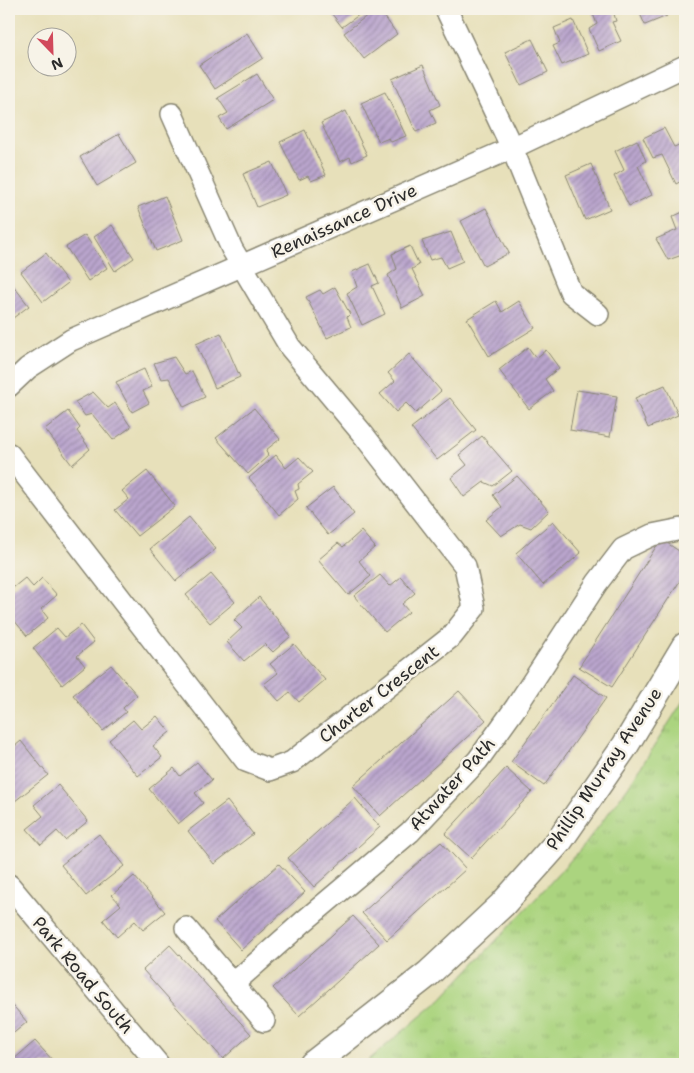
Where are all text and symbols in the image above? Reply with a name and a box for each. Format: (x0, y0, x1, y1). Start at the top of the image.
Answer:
north arrow (28, 28, 78, 78)
text: N (48, 54, 66, 74)
street label: Renaissance Drive (267, 178, 421, 264)
street label: Charter Crescent (314, 639, 444, 749)
street label: Phillip Murray Avenue (540, 683, 668, 855)
street label: Atwater Path (403, 732, 501, 836)
street label: Park Road South (27, 911, 139, 1039)

